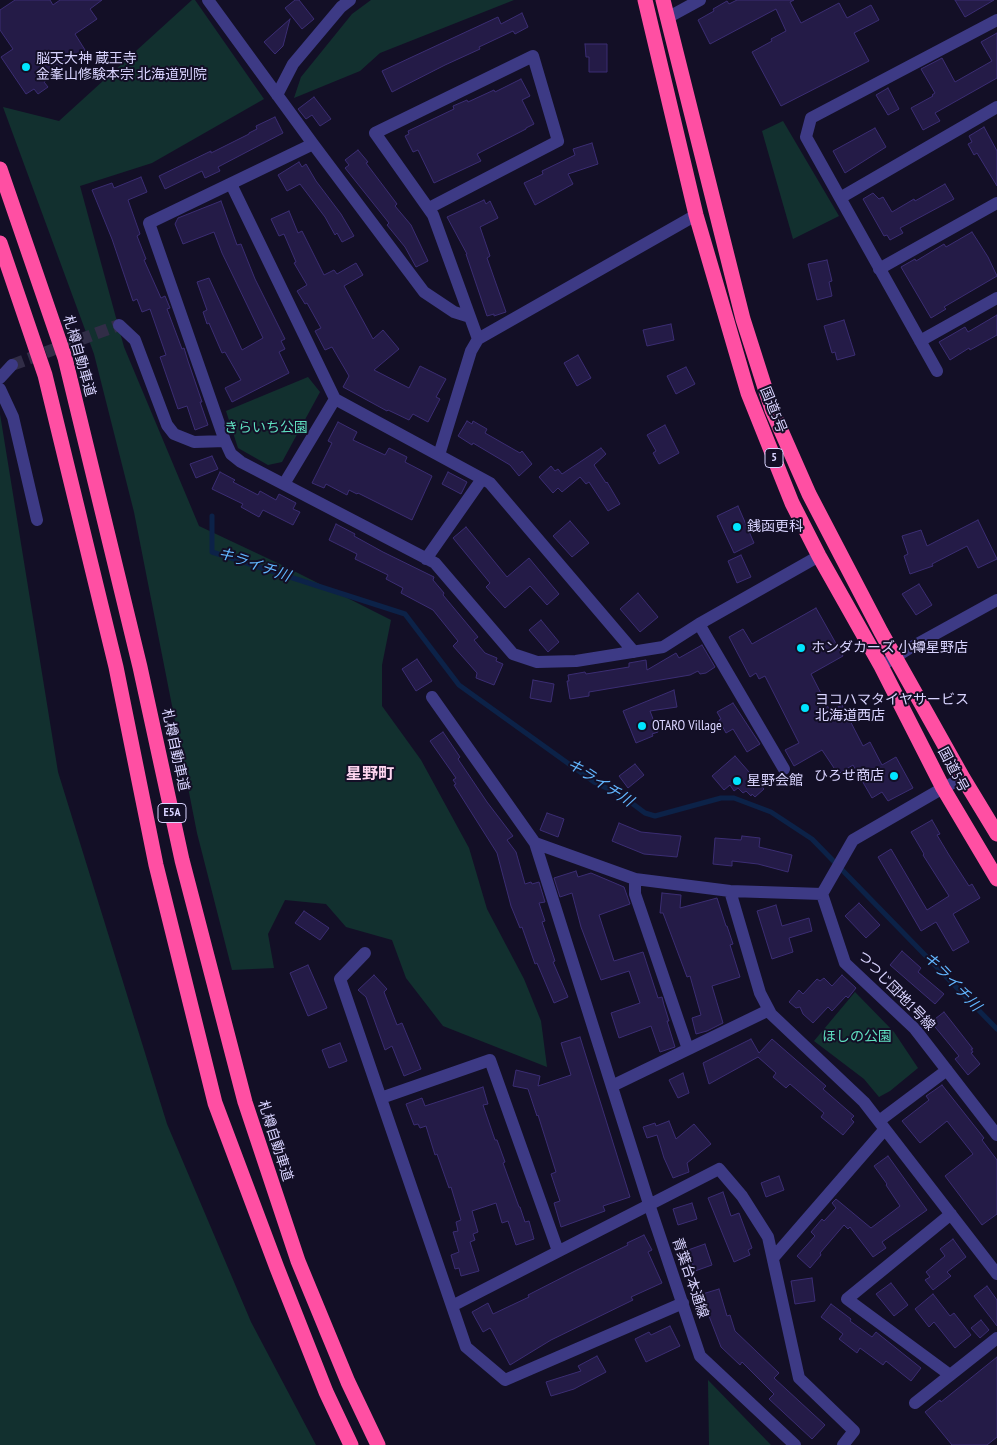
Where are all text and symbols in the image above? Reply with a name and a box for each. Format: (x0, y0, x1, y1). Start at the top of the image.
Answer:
place label: 脳天大神 蔵王寺 金峯山修験本宗 北海道別院 (36, 51, 207, 84)
marker: 脳天大神 蔵王寺 金峯山修験本宗 北海道別院 (20, 61, 32, 73)
street label: 札樽自動車道 (59, 313, 99, 399)
street label: 国道5号 (756, 384, 790, 436)
park label: きらいち公園 (224, 420, 308, 436)
road number: 5 (765, 448, 783, 468)
place label: 銭函更科 (747, 519, 803, 535)
marker: 銭函更科 (731, 521, 743, 533)
water label: キライチ川 (216, 544, 292, 586)
place label: ホンダカーズ 小樽星野店 (811, 640, 968, 656)
marker: ホンダカーズ 小樽星野店 (795, 642, 807, 654)
place label: ヨコハマタイヤサービス 北海道西店 (815, 692, 969, 724)
marker: ヨコハマタイヤサービス 北海道西店 (799, 702, 811, 714)
street label: 札樽自動車道 (158, 707, 192, 793)
place label: OTARO Village (652, 718, 722, 734)
marker: OTARO Village (636, 720, 648, 732)
street label: 国道5号 (934, 745, 972, 795)
water label: キライチ川 (564, 755, 636, 811)
district label: 星野町 (346, 764, 394, 784)
place label: ひろせ商店 (814, 768, 884, 784)
marker: ひろせ商店 (888, 770, 900, 782)
place label: 星野会館 (747, 773, 803, 789)
marker: 星野会館 (731, 775, 743, 787)
road number: E5A (158, 804, 186, 822)
street label: つつじ団地1号線 (854, 948, 938, 1034)
water label: キライチ川 (919, 949, 985, 1015)
park label: ほしの公園 (822, 1029, 892, 1045)
street label: 札樽自動車道 (254, 1098, 296, 1184)
street label: 青葉台本通線 (668, 1236, 712, 1320)

